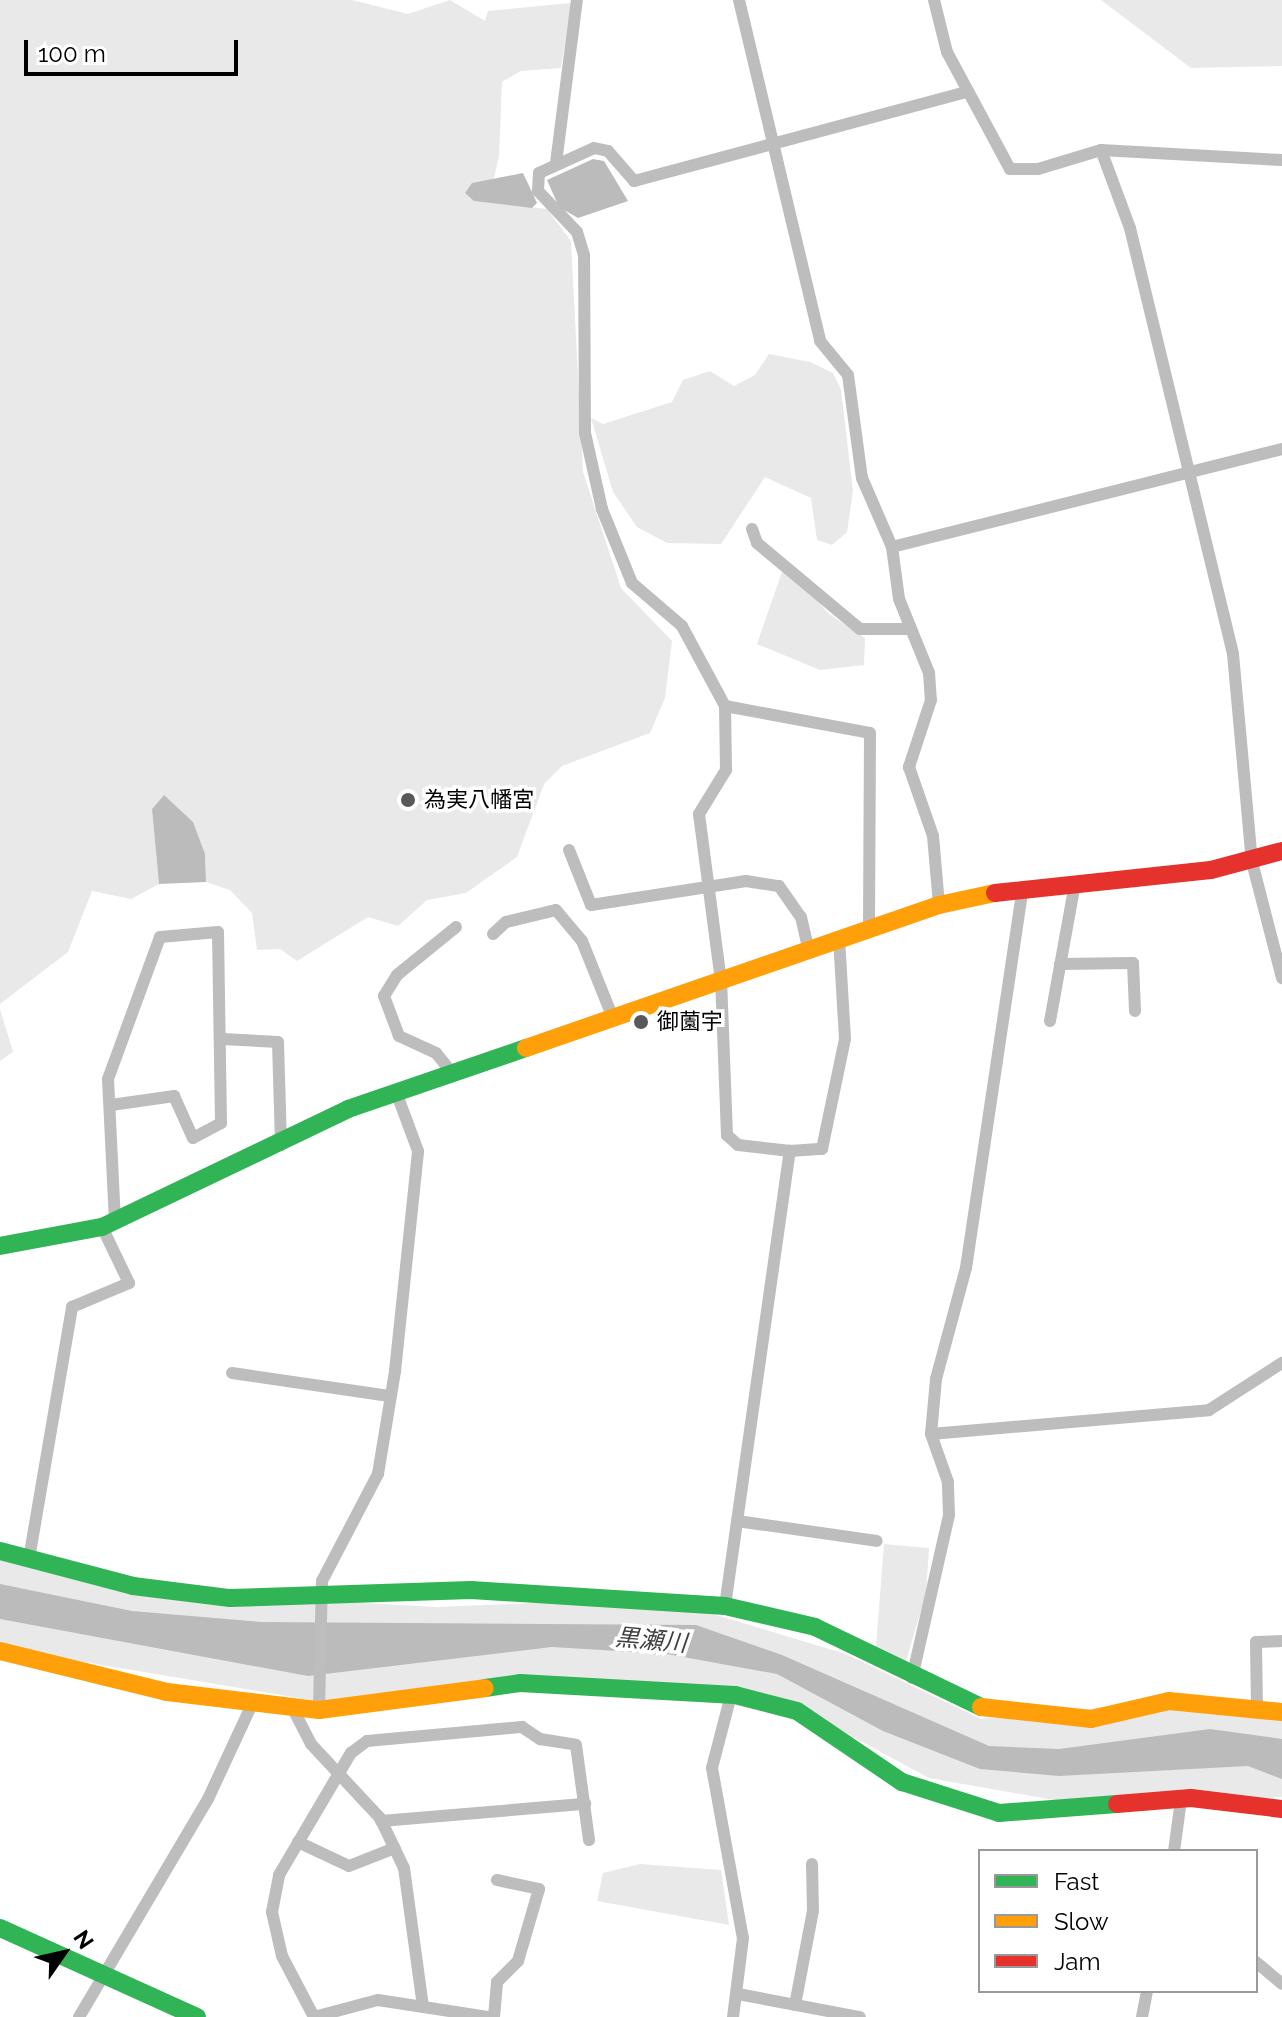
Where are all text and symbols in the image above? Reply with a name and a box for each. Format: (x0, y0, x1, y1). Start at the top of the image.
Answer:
scale bar (28, 24, 242, 74)
text: 100 m (38, 39, 106, 68)
place label: 為実八幡宮 (424, 787, 534, 813)
marker: 為実八幡宮 (399, 791, 417, 809)
place label: 御薗宇 (657, 1009, 723, 1035)
marker: 御薗宇 (632, 1013, 650, 1031)
water label: 黒瀬川 (614, 1623, 688, 1657)
legend (978, 1849, 1258, 1993)
text: Fast (1054, 1867, 1099, 1896)
text: Slow (1054, 1907, 1108, 1936)
north arrow (24, 1913, 104, 1993)
text: N (68, 1925, 99, 1954)
text: Jam (1054, 1947, 1100, 1976)

